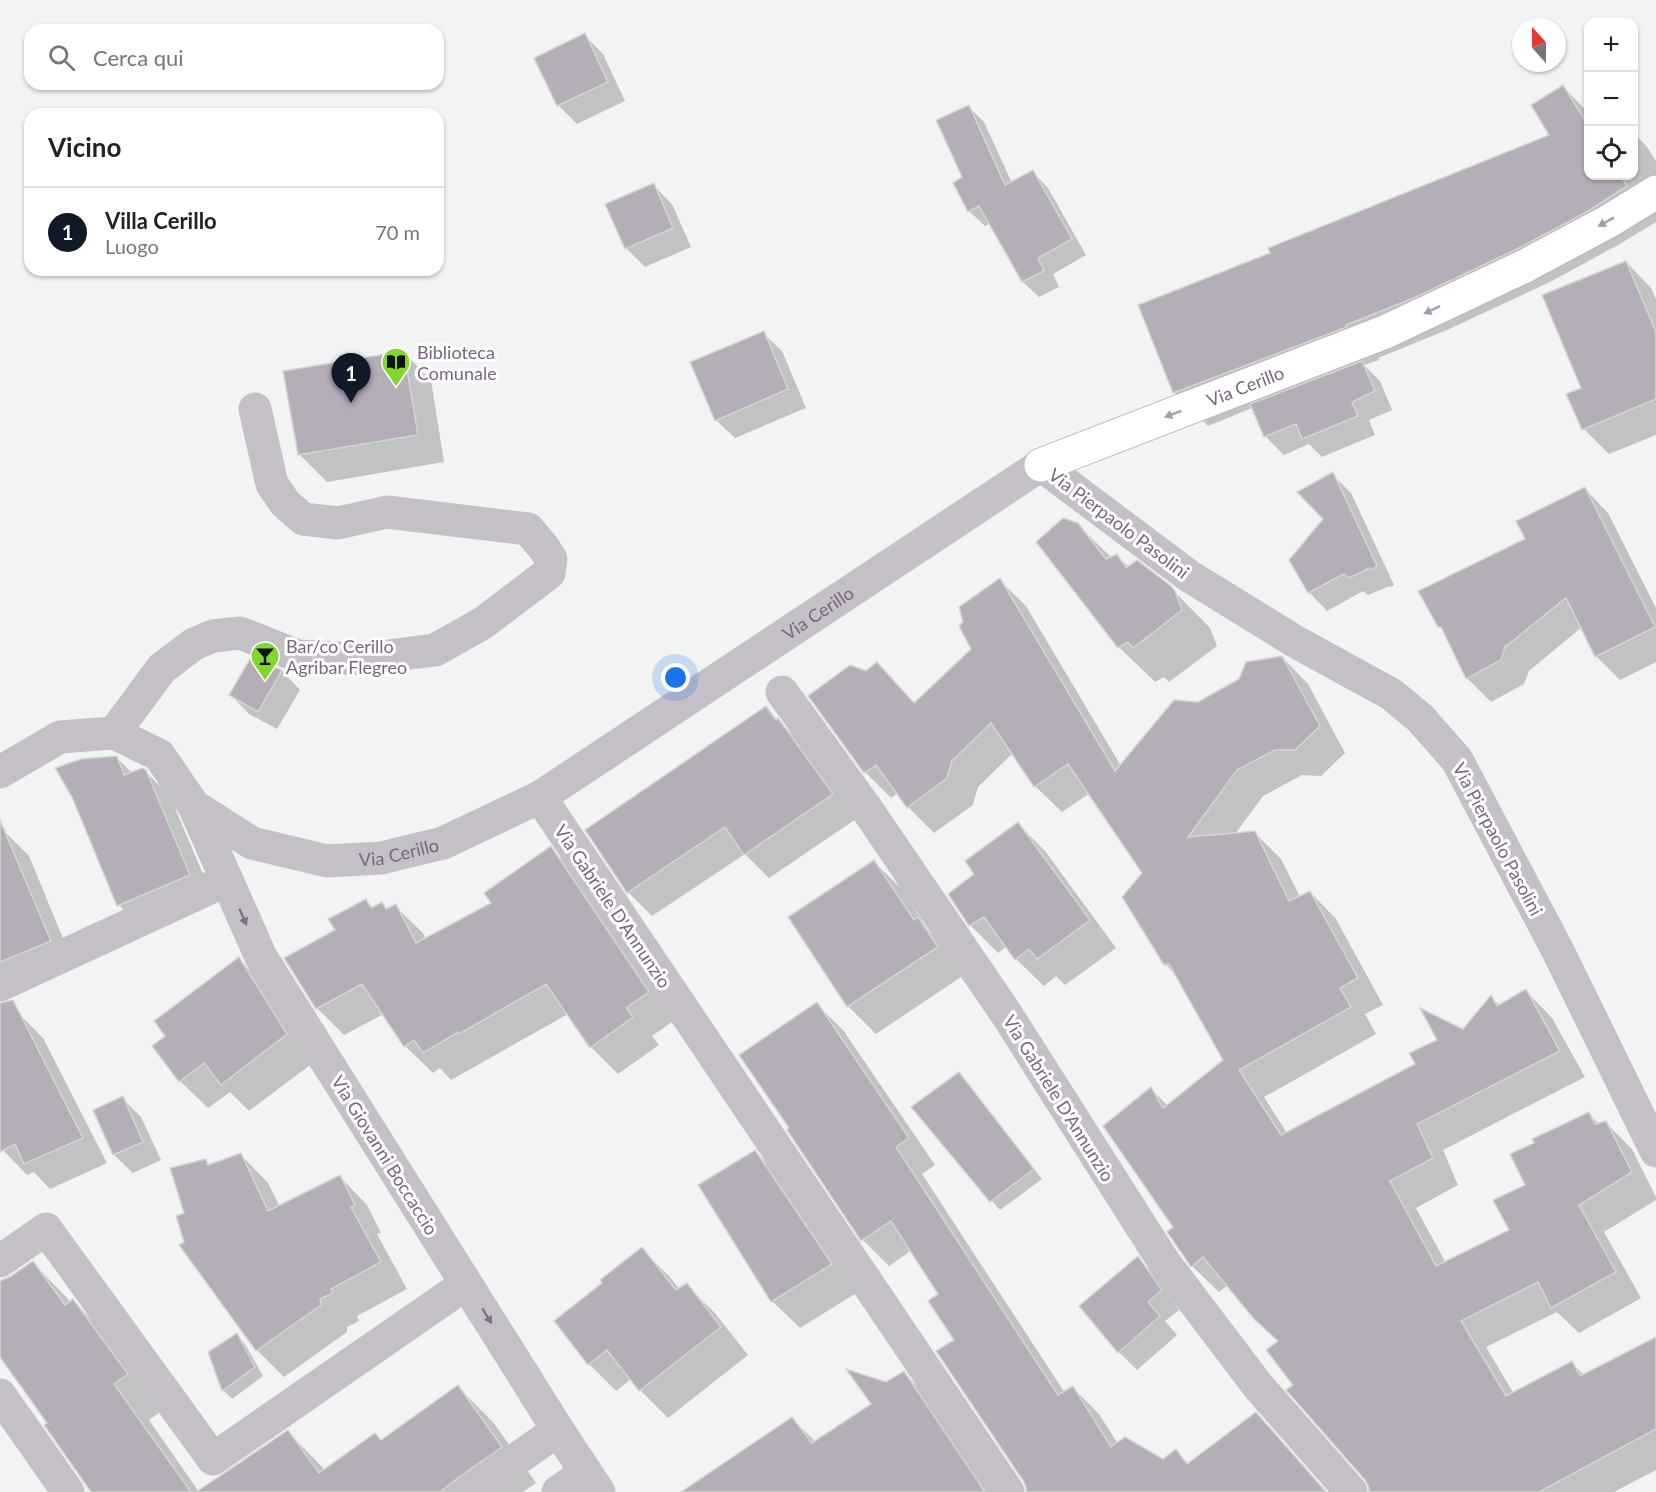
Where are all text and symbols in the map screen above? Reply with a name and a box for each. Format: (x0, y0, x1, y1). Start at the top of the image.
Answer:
north arrow (1512, 18, 1566, 72)
map controls (1584, 18, 1638, 180)
button: + (1584, 18, 1638, 72)
search box (24, 24, 444, 90)
icon: search (45, 41, 78, 74)
text: Cerca qui (93, 44, 184, 71)
button: − (1584, 72, 1638, 126)
button: locate (1584, 126, 1638, 180)
text: Vicino (48, 131, 121, 163)
text: Villa Cerillo (105, 207, 217, 234)
one-way arrow (1598, 217, 1614, 228)
text: 1 (62, 220, 73, 244)
text: 70 m (375, 220, 420, 244)
text: Luogo (105, 234, 159, 258)
one-way arrow (1422, 305, 1440, 315)
place label: Biblioteca Comunale (417, 341, 497, 384)
library icon: Biblioteca Comunale (380, 346, 412, 388)
pin: 1 (332, 354, 370, 403)
street label: Via Cerillo (1203, 361, 1287, 411)
one-way arrow (1164, 410, 1182, 419)
street label: Via Pierpaolo Pasolini (1045, 463, 1193, 583)
street label: Via Cerillo (778, 581, 858, 644)
place label: Bar/co Cerillo Agribar Flegreo (286, 635, 407, 678)
bar icon: Bar/co Cerillo Agribar Flegreo (249, 640, 281, 682)
your location (661, 663, 690, 692)
street label: Via Pierpaolo Pasolini (1448, 759, 1548, 919)
street label: Via Gabriele D'Annunzio (550, 820, 676, 992)
street label: Via Cerillo (358, 833, 441, 870)
one-way arrow (239, 908, 249, 926)
street label: Via Gabriele D'Annunzio (999, 1011, 1119, 1185)
street label: Via Giovanni Boccaccio (327, 1071, 443, 1239)
one-way arrow (481, 1308, 492, 1324)

